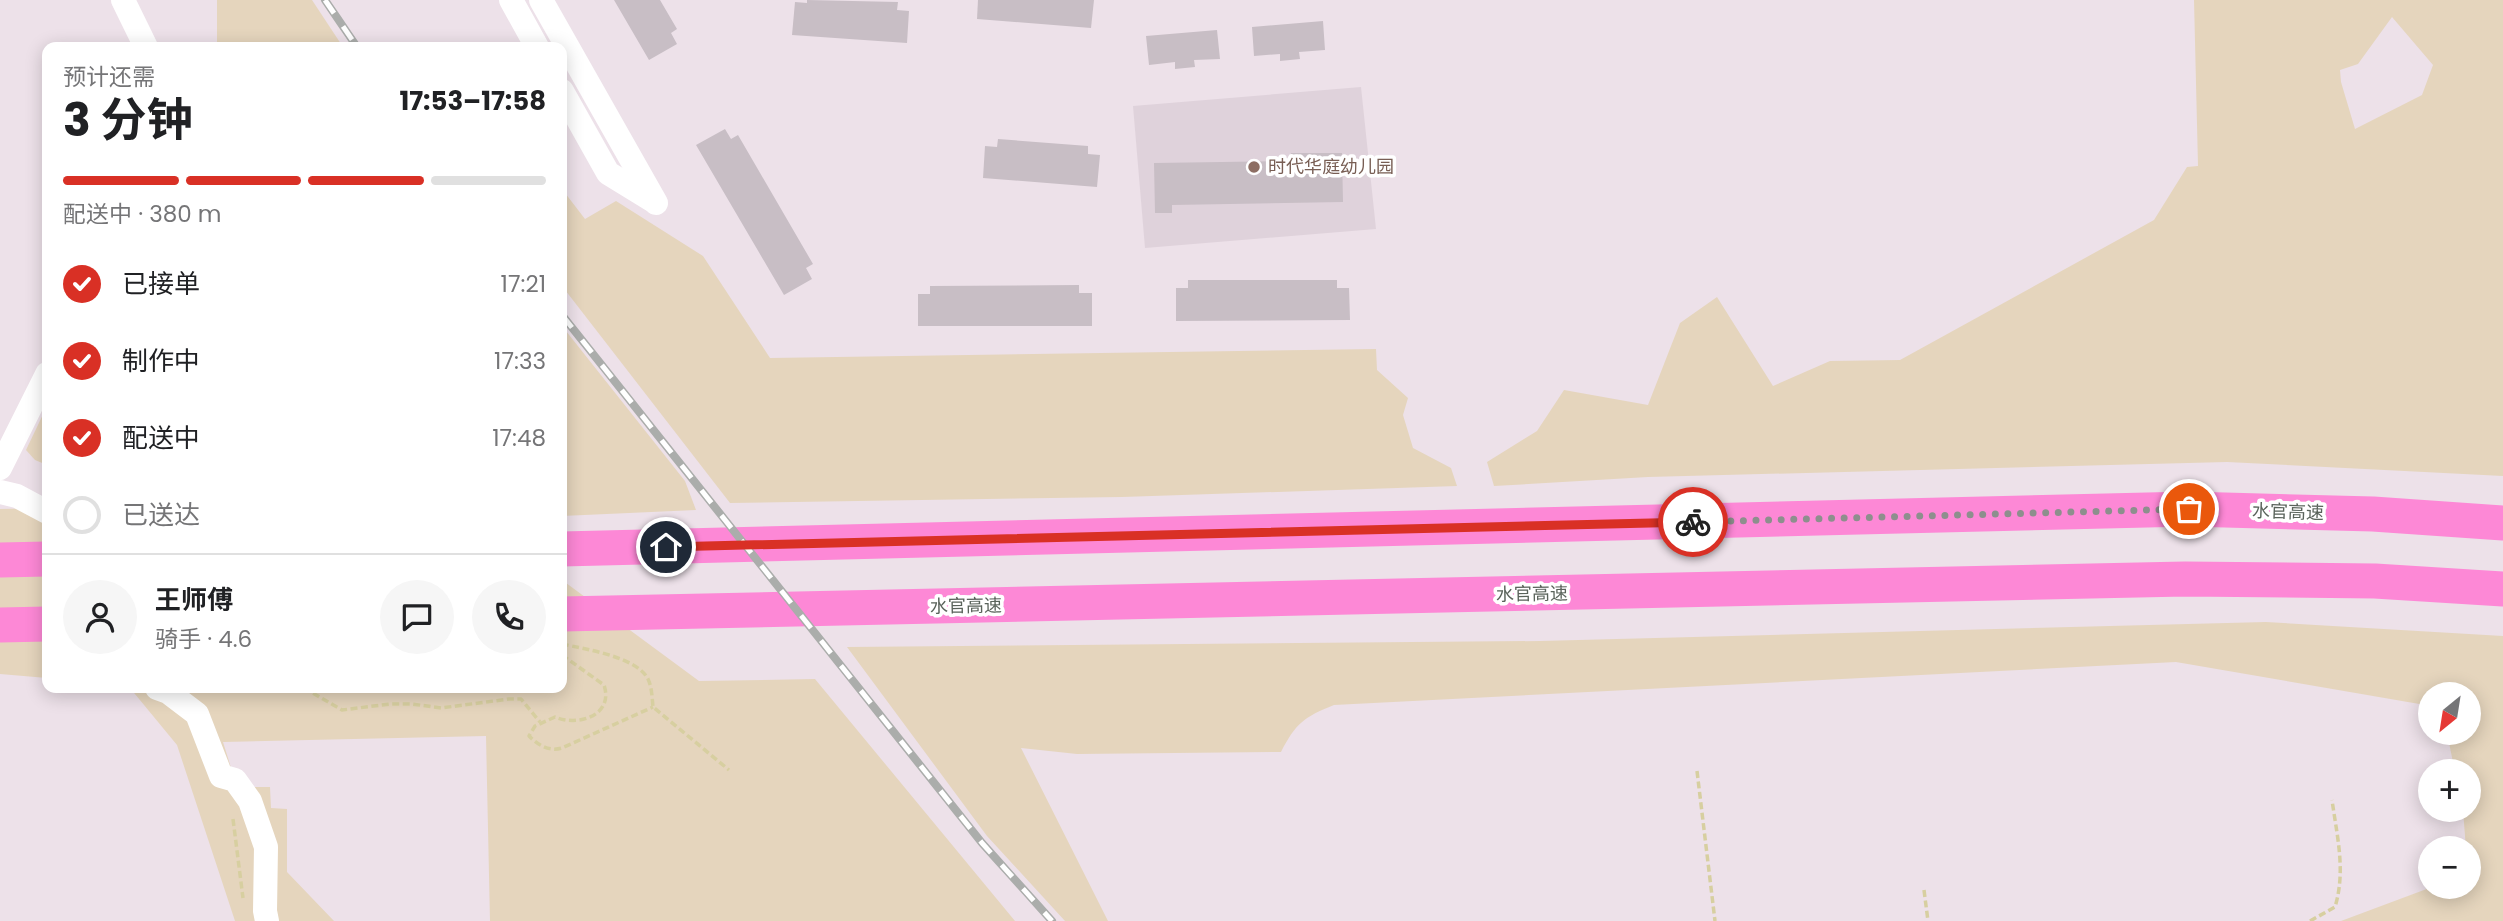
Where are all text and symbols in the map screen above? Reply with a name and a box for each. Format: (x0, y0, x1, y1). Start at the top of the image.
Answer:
text: 预计还需 (63, 61, 155, 93)
text: 17:53–17:58 (399, 83, 546, 119)
text: 3 分钟 (63, 88, 193, 152)
place label: 时代华庭幼儿园 (1268, 154, 1394, 179)
marker: 时代华庭幼儿园 (1246, 159, 1262, 175)
text: 配送中 · 380 m (63, 198, 222, 230)
icon: check (63, 265, 101, 303)
text: 已接单 (122, 266, 200, 302)
text: 17:21 (501, 268, 546, 300)
icon: check (63, 342, 101, 380)
text: 制作中 (122, 343, 200, 379)
text: 17:33 (494, 345, 546, 377)
icon: check (63, 419, 101, 457)
text: 配送中 (122, 420, 200, 456)
text: 17:48 (492, 422, 546, 454)
pin (2159, 479, 2219, 539)
courier (1658, 487, 1728, 557)
icon: bag (2170, 490, 2208, 528)
text: 已送达 (122, 497, 200, 533)
street label: 水官高速 (2252, 498, 2324, 525)
icon: bike (1674, 503, 1712, 541)
pin (636, 517, 696, 577)
icon: home (647, 528, 685, 566)
button: person (63, 580, 137, 654)
button: chat (380, 580, 454, 654)
button: phone (472, 580, 546, 654)
street label: 水官高速 (1496, 580, 1568, 607)
text: 王师傅 (155, 582, 233, 618)
street label: 水官高速 (930, 592, 1002, 619)
text: 骑手 · 4.6 (155, 623, 252, 655)
north arrow (2418, 682, 2482, 746)
map controls (2418, 682, 2481, 899)
button: + (2418, 759, 2481, 822)
button: − (2418, 836, 2481, 899)

